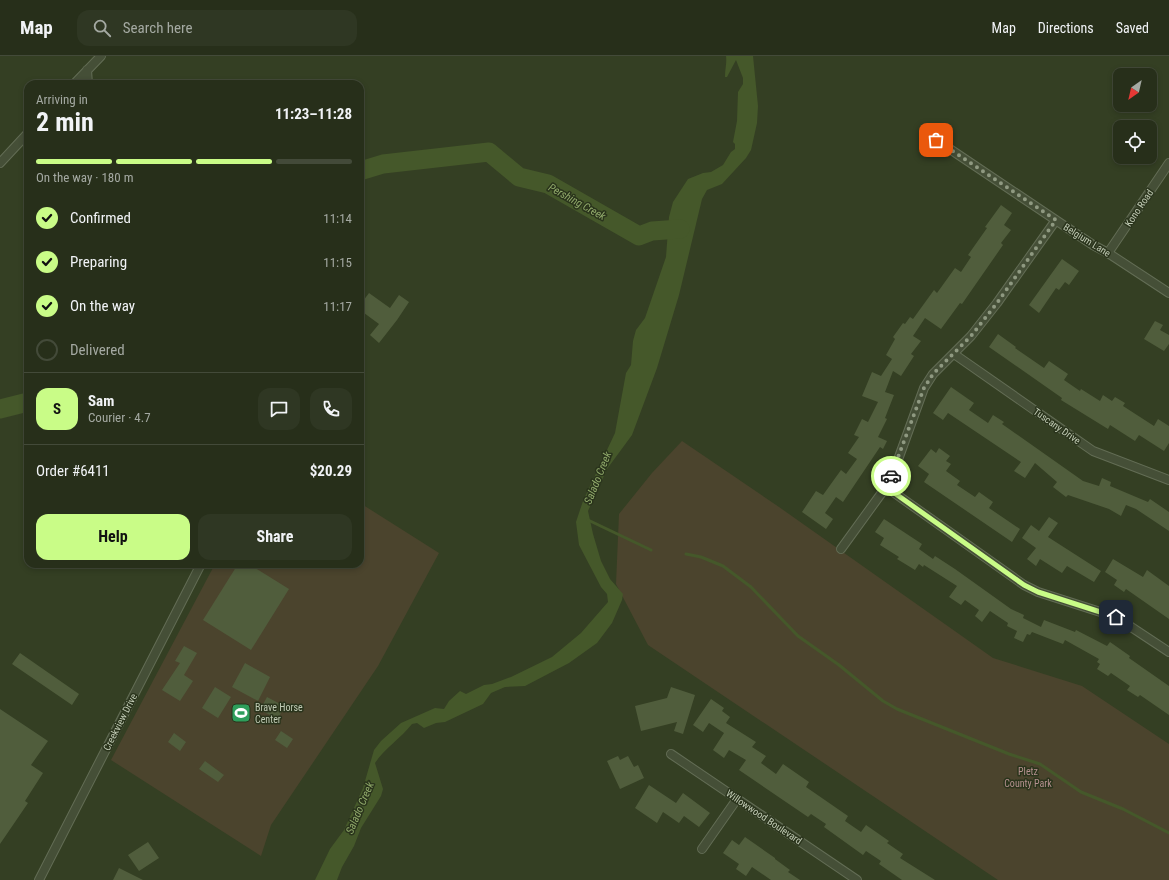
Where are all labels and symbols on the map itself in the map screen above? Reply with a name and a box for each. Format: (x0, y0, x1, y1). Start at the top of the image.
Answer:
north arrow (1113, 68, 1157, 112)
pin (919, 123, 953, 157)
water label: Pershing Creek (546, 181, 608, 223)
street label: Kono Road (1123, 187, 1155, 229)
street label: Belgium Lane (1061, 221, 1113, 259)
street label: Tuscany Drive (1031, 406, 1083, 446)
water label: Salado Creek (582, 450, 614, 506)
courier (871, 456, 911, 496)
pin (1099, 600, 1133, 634)
street label: Creekview Drive (101, 691, 139, 752)
sports icon: Brave Horse Center (230, 702, 252, 724)
place label: Brave Horse Center (255, 702, 303, 725)
park label: Pletz County Park (1004, 766, 1052, 789)
water label: Salado Creek (343, 780, 377, 836)
street label: Willowwood Boulevard (724, 788, 804, 846)

